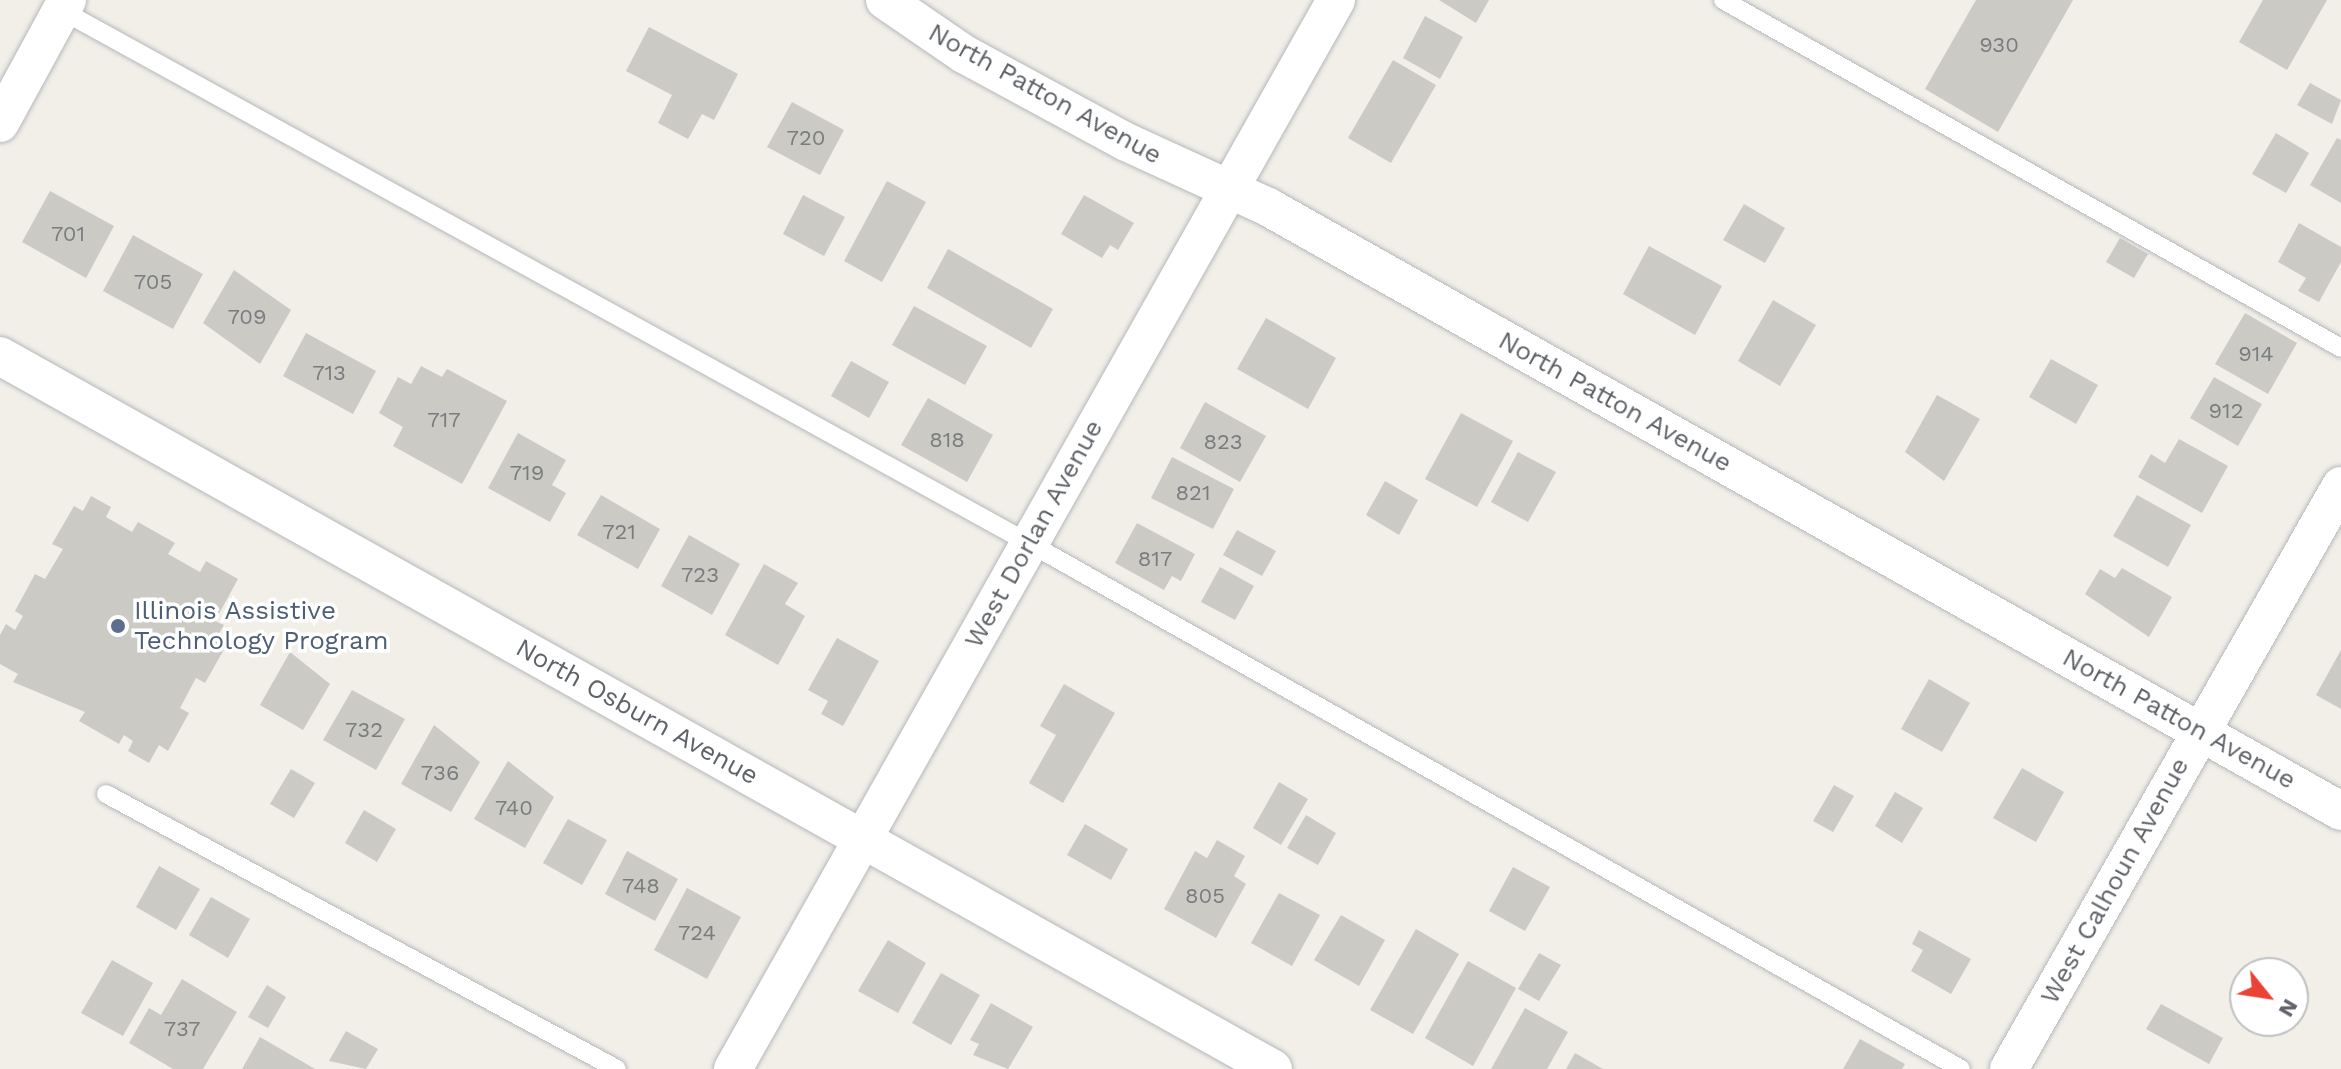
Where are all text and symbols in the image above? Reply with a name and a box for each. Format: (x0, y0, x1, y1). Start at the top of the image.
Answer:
street label: North Patton Avenue (922, 17, 1168, 171)
house number: 930 (1979, 32, 2019, 58)
house number: 720 (787, 125, 825, 151)
house number: 701 (51, 221, 85, 247)
house number: 705 (134, 269, 172, 295)
house number: 709 (227, 304, 267, 330)
street label: North Patton Avenue (1492, 325, 1738, 479)
house number: 914 (2238, 341, 2274, 367)
house number: 713 (312, 360, 346, 386)
house number: 912 (2209, 398, 2243, 424)
house number: 717 (427, 407, 461, 433)
street label: West Dorlan Avenue (958, 414, 1110, 654)
house number: 818 (929, 427, 965, 453)
house number: 823 (1203, 429, 1243, 455)
house number: 719 (510, 460, 544, 486)
house number: 821 (1176, 480, 1210, 506)
house number: 721 (602, 519, 636, 545)
house number: 817 (1138, 546, 1172, 572)
house number: 723 (681, 562, 719, 588)
place label: Illinois Assistive Technology Program (134, 595, 389, 656)
marker: Illinois Assistive Technology Program (109, 617, 127, 635)
street label: North Osburn Avenue (510, 632, 764, 792)
street label: North Patton Avenue (2056, 642, 2302, 796)
house number: 732 (345, 717, 383, 743)
street label: West Calhoun Avenue (2034, 752, 2196, 1010)
house number: 736 (421, 760, 459, 786)
house number: 740 (495, 795, 533, 821)
house number: 748 (622, 873, 660, 899)
house number: 805 (1185, 883, 1225, 909)
house number: 724 (678, 920, 716, 946)
north arrow (2229, 957, 2309, 1037)
text: N (2274, 995, 2303, 1022)
house number: 737 (164, 1016, 200, 1042)

